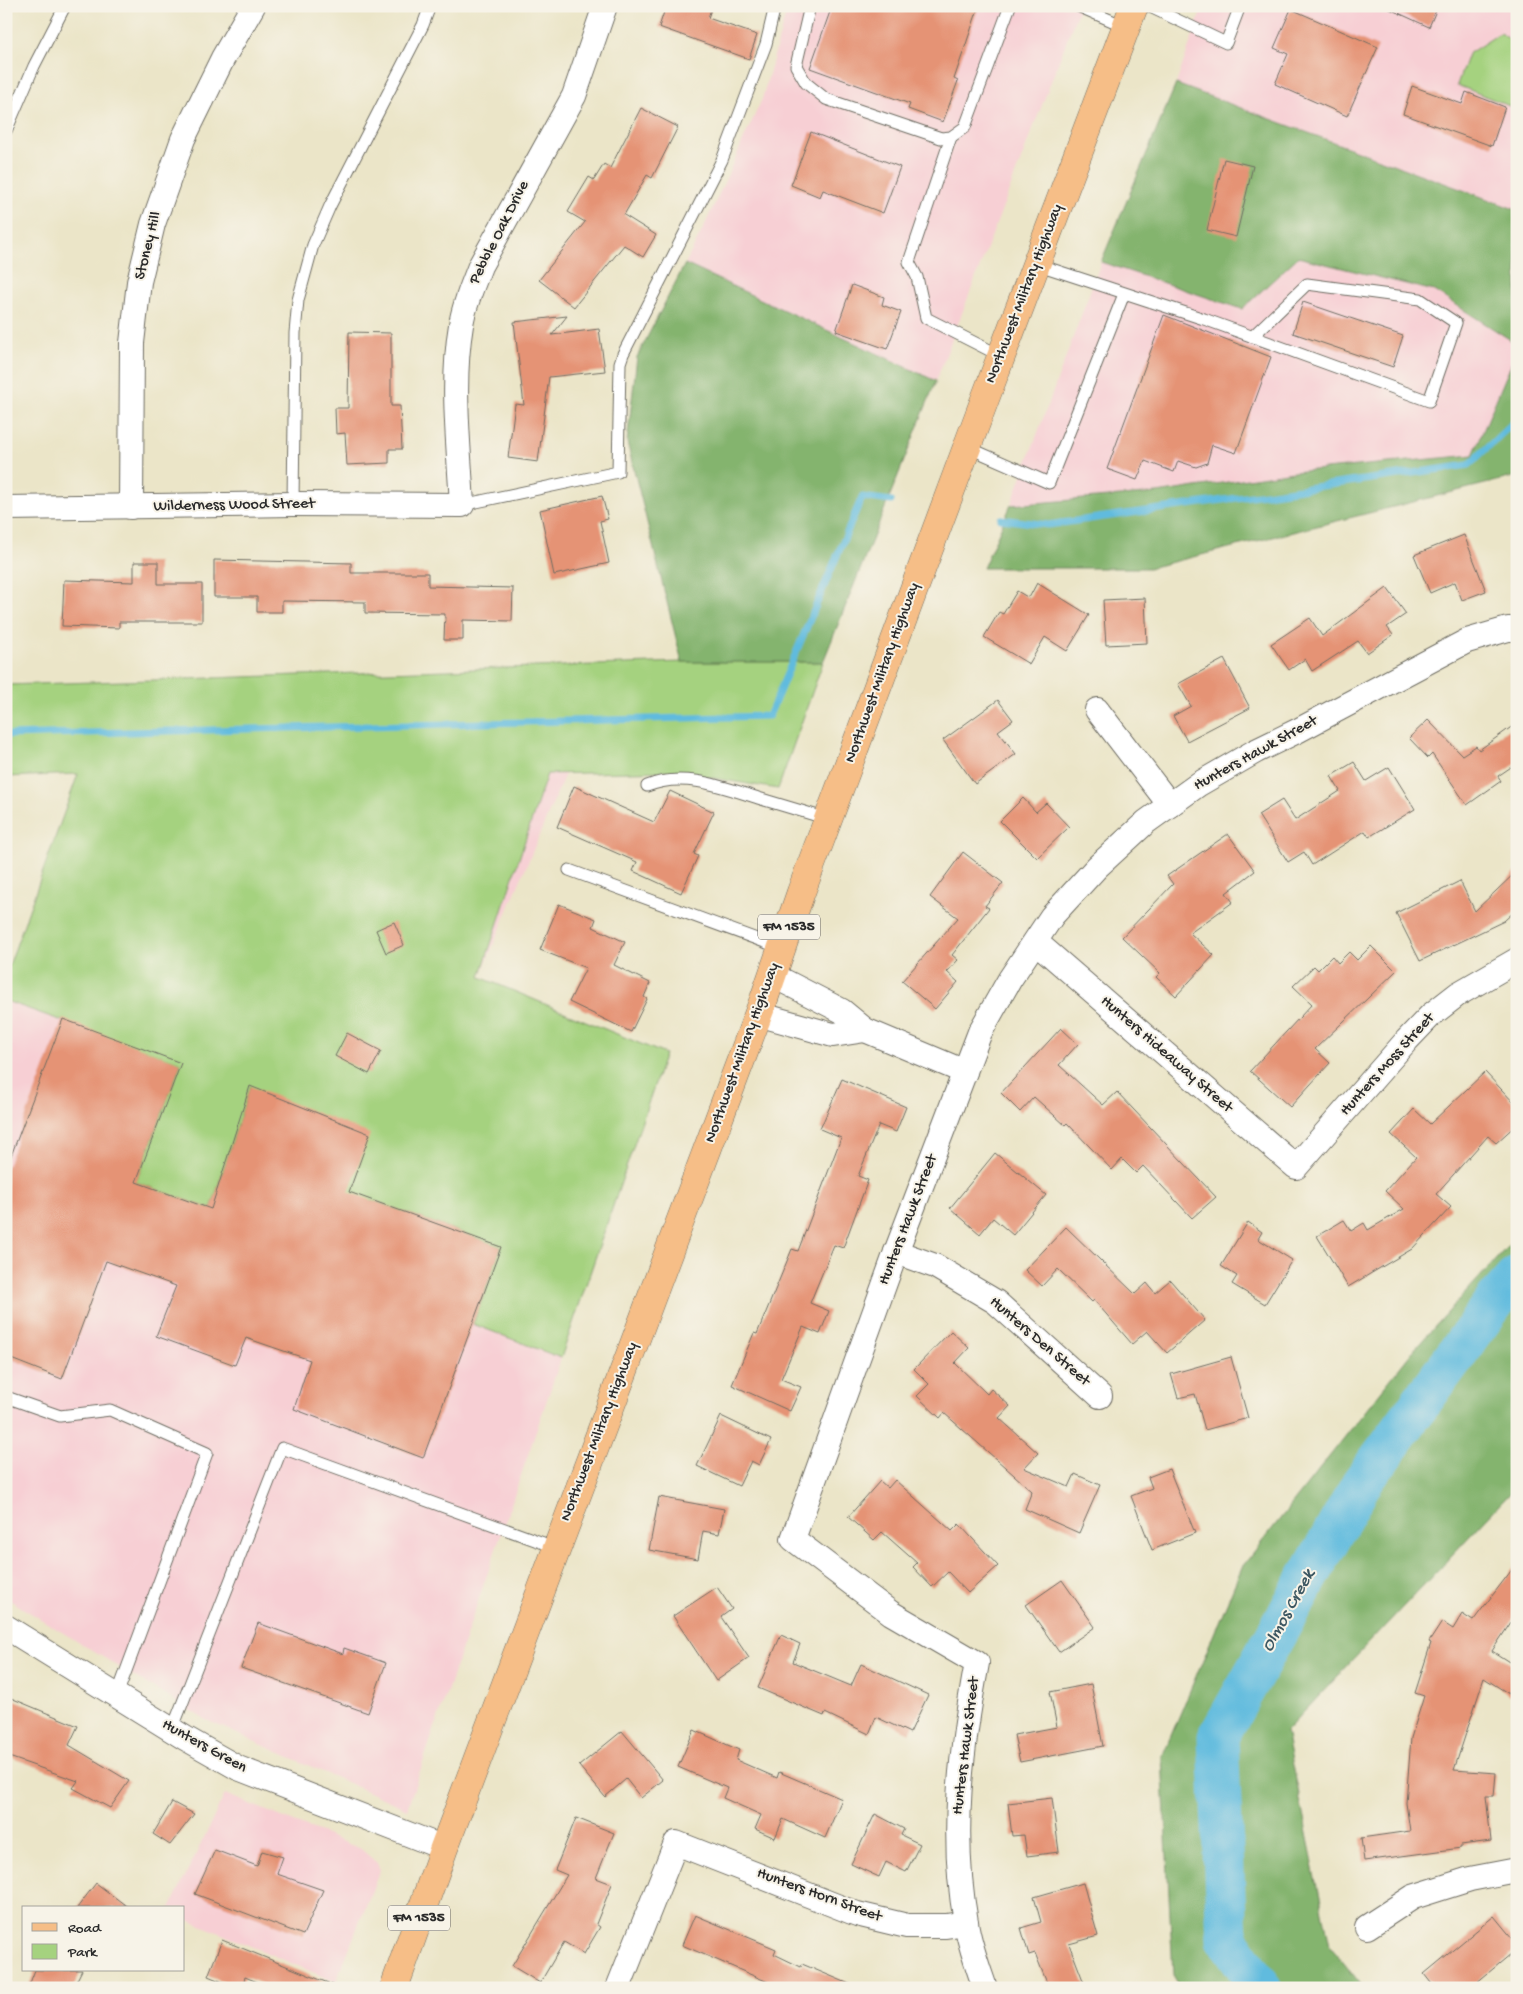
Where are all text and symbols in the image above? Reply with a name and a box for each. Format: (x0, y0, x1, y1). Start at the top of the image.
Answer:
street label: Pebble Oak Drive (465, 177, 535, 289)
street label: Northwest Military Highway (982, 202, 1068, 386)
street label: Stoney Hill (131, 210, 167, 282)
street label: Wilderness Wood Street (153, 495, 316, 517)
street label: Northwest Military Highway (842, 580, 924, 766)
street label: Hunters Hawk Street (1191, 711, 1322, 796)
road number: FM 1535 (758, 914, 820, 940)
street label: Northwest Military Highway (702, 960, 784, 1146)
street label: Hunters Hideaway Street (1096, 992, 1237, 1119)
street label: Hunters Moss Street (1337, 1008, 1440, 1120)
street label: Hunters Hawk Street (875, 1151, 943, 1288)
street label: Hunters Den Street (985, 1293, 1094, 1392)
street label: Northwest Military Highway (557, 1340, 643, 1524)
water label: Olmos Creek (1258, 1565, 1321, 1656)
street label: Hunters Hawk Street (949, 1675, 985, 1816)
street label: Hunters Green (158, 1716, 250, 1778)
street label: Hunters Horn Street (754, 1865, 885, 1928)
legend (22, 1906, 185, 1972)
road number: FM 1535 (388, 1906, 450, 1930)
text: Road (68, 1920, 102, 1938)
text: Park (67, 1944, 98, 1962)

